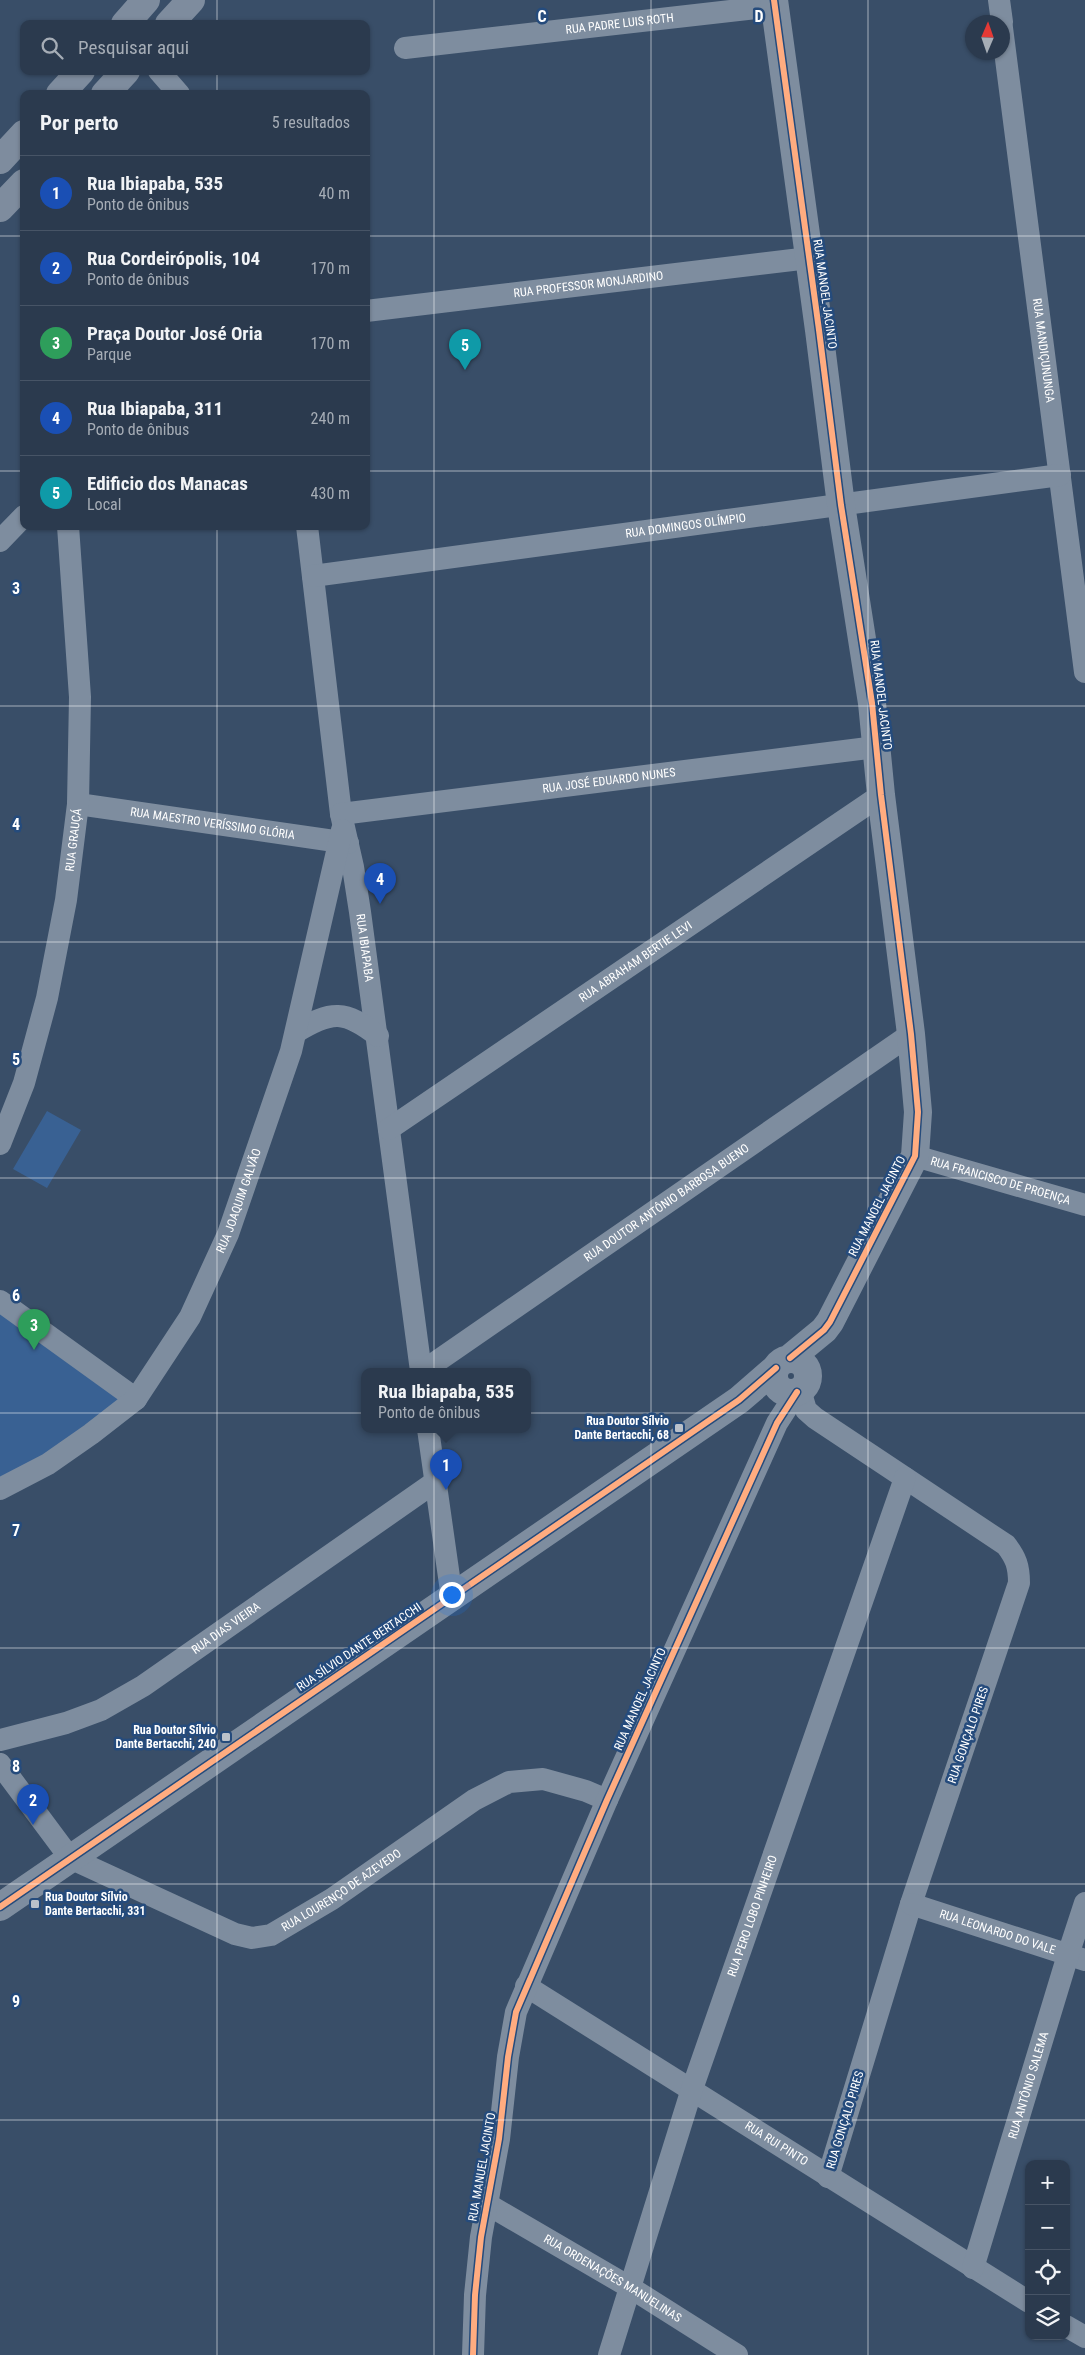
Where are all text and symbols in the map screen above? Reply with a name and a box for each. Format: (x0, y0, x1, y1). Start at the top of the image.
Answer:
text: C (537, 7, 547, 26)
text: D (754, 7, 764, 26)
street label: RUA PADRE LUIS ROTH (565, 10, 674, 37)
north arrow (965, 15, 1010, 60)
search box (20, 20, 370, 75)
icon: search (38, 34, 66, 62)
text: Pesquisar aqui (78, 36, 189, 59)
text: Por perto (40, 111, 119, 135)
text: 5 resultados (272, 113, 350, 132)
text: Rua Ibiapaba, 535 (87, 172, 223, 195)
text: 1 (52, 184, 60, 203)
text: 40 m (318, 184, 350, 203)
text: Ponto de ônibus (87, 195, 189, 214)
street label: RUA MANOEL JACINTO (810, 238, 840, 350)
text: Rua Cordeirópolis, 104 (87, 247, 260, 270)
text: 2 (52, 259, 60, 278)
text: 170 m (311, 259, 350, 278)
street label: RUA PROFESSOR MONJARDINO (513, 268, 664, 300)
text: Ponto de ônibus (87, 270, 189, 289)
street label: RUA MANDIÇUNUNGA (1030, 297, 1057, 404)
text: Praça Doutor José Oria (87, 322, 262, 345)
pin: 5 (449, 329, 481, 370)
text: 3 (52, 334, 60, 353)
text: 170 m (311, 334, 350, 353)
text: Parque (87, 345, 131, 364)
text: Rua Ibiapaba, 311 (87, 397, 223, 420)
text: 4 (52, 409, 60, 428)
text: 240 m (311, 409, 350, 428)
text: Ponto de ônibus (87, 420, 189, 439)
text: Edificio dos Manacas (87, 472, 248, 495)
text: 5 (52, 484, 60, 503)
text: 430 m (311, 484, 350, 503)
text: Local (87, 495, 121, 514)
street label: RUA DOMINGOS OLÍMPIO (624, 511, 747, 541)
text: 3 (12, 579, 20, 598)
street label: RUA MANOEL JACINTO (867, 639, 895, 751)
street label: RUA JOSÉ EDUARDO NUNES (542, 765, 676, 796)
street label: RUA MAESTRO VERÍSSIMO GLÓRIA (129, 805, 296, 842)
street label: RUA GRAUÇÁ (63, 807, 84, 872)
text: 4 (12, 815, 20, 834)
pin: 4 (364, 863, 396, 904)
street label: RUA IBIAPABA (353, 913, 376, 983)
street label: RUA ABRAHAM BERTIE LEVI (576, 918, 695, 1005)
text: 5 (12, 1050, 20, 1069)
street label: RUA DOUTOR ANTÔNIO BARBOSA BUENO (581, 1141, 752, 1265)
street label: RUA JOAQUIM GALVÃO (213, 1146, 264, 1255)
street label: RUA MANOEL JACINTO (846, 1153, 908, 1259)
street label: RUA FRANCISCO DE PROENÇA (929, 1154, 1072, 1207)
text: 6 (12, 1286, 20, 1305)
pin: 3 (18, 1309, 50, 1350)
popup (361, 1368, 531, 1433)
text: Rua Ibiapaba, 535 (378, 1380, 514, 1403)
text: Ponto de ônibus (378, 1403, 480, 1422)
place label: Rua Doutor Sílvio Dante Bertacchi, 68 (575, 1414, 669, 1442)
marker: Rua Doutor Sílvio Dante Bertacchi, 68 (673, 1422, 685, 1434)
pin: 1 (430, 1449, 462, 1490)
text: 7 (12, 1521, 20, 1540)
your location (439, 1582, 465, 1608)
street label: RUA DIAS VIEIRA (189, 1599, 263, 1657)
street label: RUA SÍLVIO DANTE BERTACCHI (293, 1599, 424, 1694)
street label: RUA MANOEL JACINTO (611, 1646, 669, 1752)
street label: RUA GONÇALO PIRES (945, 1685, 991, 1785)
place label: Rua Doutor Sílvio Dante Bertacchi, 240 (116, 1723, 216, 1751)
marker: Rua Doutor Sílvio Dante Bertacchi, 240 (220, 1731, 232, 1743)
text: 8 (12, 1757, 20, 1776)
pin: 2 (17, 1784, 49, 1825)
street label: RUA LOURENÇO DE AZEVEDO (279, 1846, 404, 1934)
street label: RUA PERO LOBO PINHEIRO (725, 1853, 780, 1979)
place label: Rua Doutor Sílvio Dante Bertacchi, 331 (45, 1890, 145, 1918)
marker: Rua Doutor Sílvio Dante Bertacchi, 331 (29, 1898, 41, 1910)
street label: RUA LEONARDO DO VALE (938, 1907, 1057, 1957)
text: 9 (12, 1992, 20, 2011)
street label: RUA ANTÔNIO SALEMA (1006, 2030, 1051, 2141)
street label: RUA GONÇALO PIRES (823, 2069, 867, 2171)
street label: RUA MANUEL JACINTO (466, 2112, 498, 2222)
street label: RUA RUI PINTO (743, 2118, 811, 2168)
map controls (1025, 2160, 1070, 2340)
button: + (1025, 2160, 1070, 2205)
button: − (1025, 2205, 1070, 2250)
street label: RUA ORDENAÇÕES MANUELINAS (541, 2232, 684, 2325)
button: locate (1025, 2250, 1070, 2295)
button: layers (1025, 2295, 1070, 2340)

